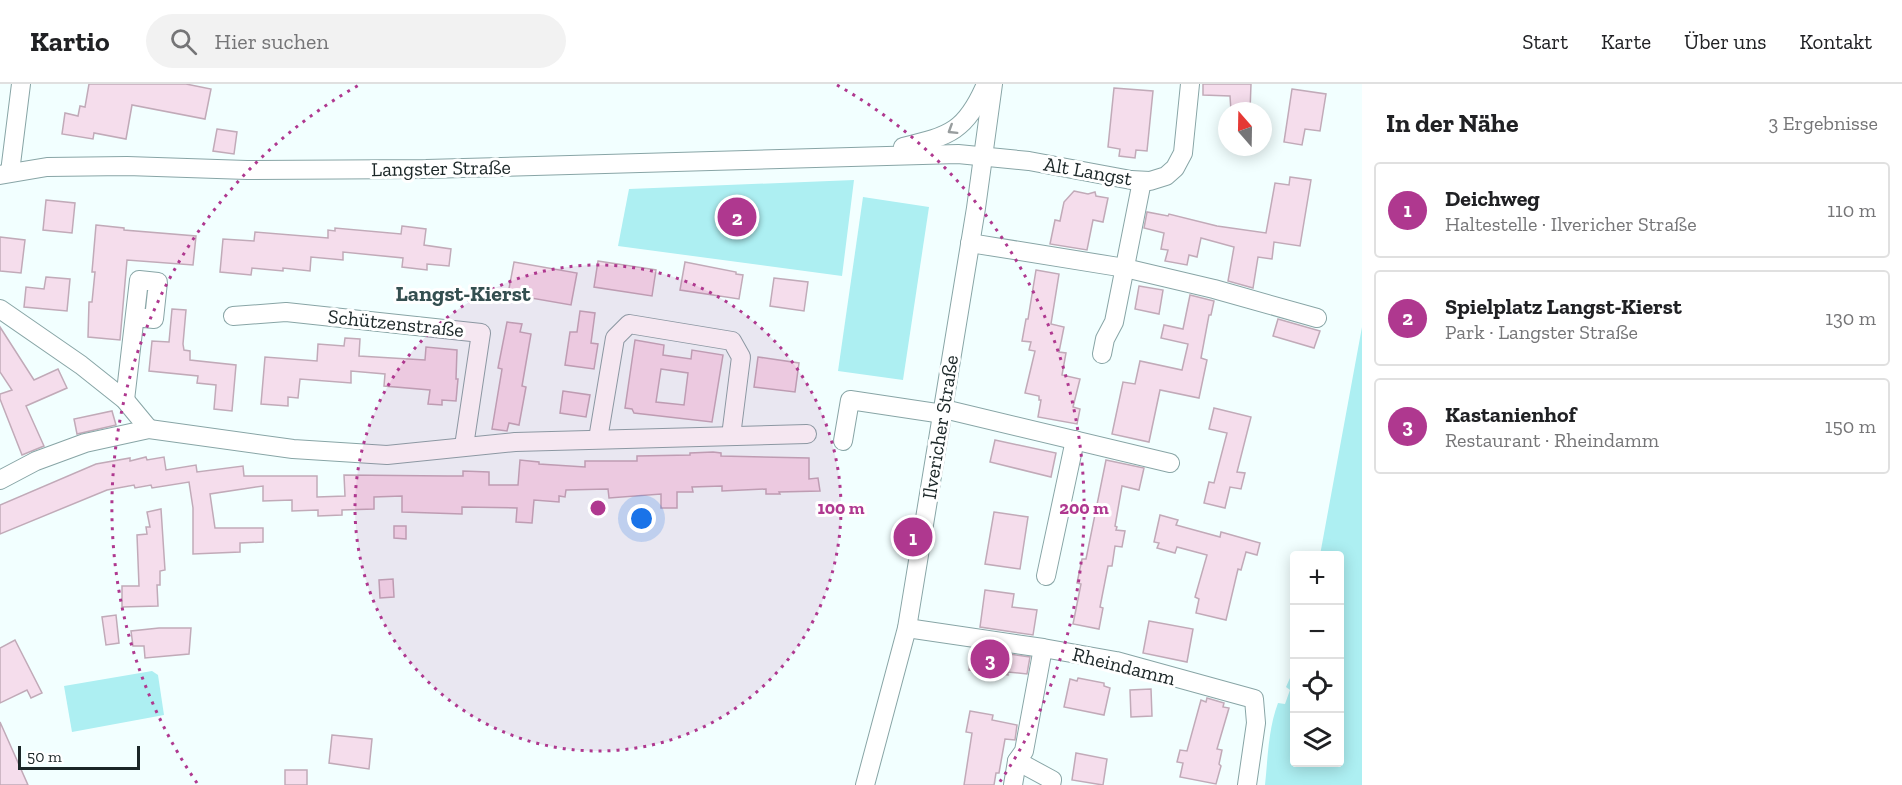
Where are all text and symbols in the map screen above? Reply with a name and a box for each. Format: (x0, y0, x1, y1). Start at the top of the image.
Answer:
search box (146, 14, 566, 68)
text: Kartio (30, 25, 110, 58)
icon: search (167, 25, 200, 58)
text: Hier suchen (215, 28, 329, 55)
text: Start (1522, 29, 1568, 54)
text: Karte (1601, 29, 1651, 54)
text: Über uns (1684, 29, 1766, 54)
text: Kontakt (1799, 29, 1872, 54)
north arrow (1218, 102, 1272, 156)
text: In der Nähe (1386, 107, 1518, 139)
text: 3 Ergebnisse (1769, 111, 1878, 135)
one-way arrow (948, 123, 959, 134)
street label: Alt Langst (1042, 151, 1135, 191)
street label: Langster Straße (371, 155, 511, 181)
text: Deichweg (1445, 185, 1540, 212)
pin: 2 (718, 194, 756, 240)
text: 1 (1403, 198, 1412, 222)
text: 110 m (1827, 198, 1876, 222)
text: Haltestelle · Ilvericher Straße (1445, 212, 1697, 236)
district label: Langst-Kierst (395, 280, 531, 307)
text: Spielplatz Langst-Kierst (1445, 293, 1682, 320)
street label: Schützenstraße (327, 304, 465, 342)
text: 2 (1402, 306, 1413, 330)
text: 130 m (1825, 306, 1876, 330)
text: Park · Langster Straße (1445, 320, 1638, 344)
street label: Ilvericher Straße (917, 353, 963, 501)
text: Kastanienhof (1445, 401, 1576, 428)
text: 3 (1402, 414, 1413, 438)
text: 150 m (1825, 414, 1876, 438)
text: Restaurant · Rheindamm (1445, 428, 1659, 452)
text: 100 m (817, 497, 865, 519)
text: 200 m (1059, 497, 1109, 519)
centre of rings (588, 498, 608, 518)
your location (627, 504, 656, 533)
pin: 1 (894, 514, 932, 560)
map controls (1290, 551, 1344, 767)
button: + (1290, 551, 1344, 605)
button: − (1290, 605, 1344, 659)
pin: 3 (970, 636, 1010, 682)
street label: Rheindamm (1070, 642, 1179, 691)
button: locate (1290, 659, 1344, 713)
button: layers (1290, 713, 1344, 767)
scale bar (18, 743, 140, 770)
text: 50 m (27, 747, 62, 766)

